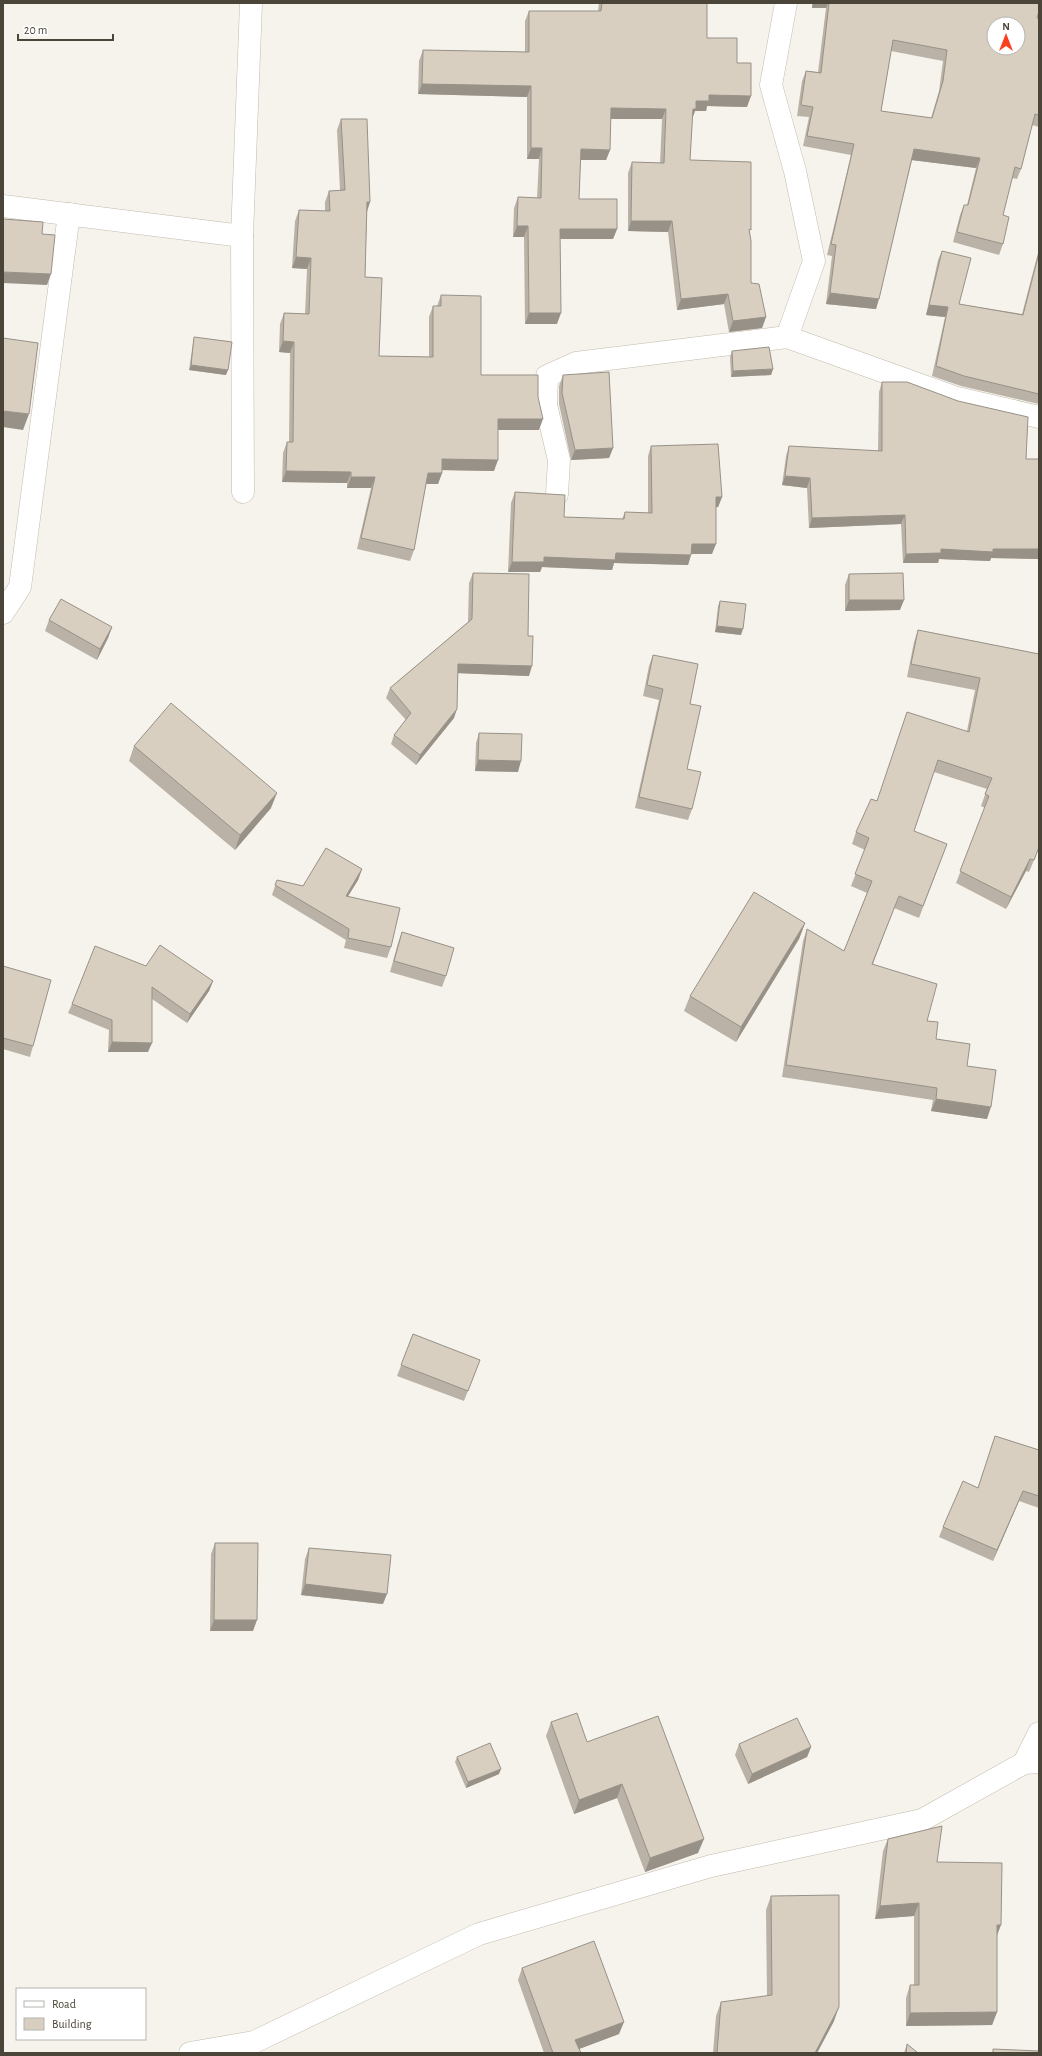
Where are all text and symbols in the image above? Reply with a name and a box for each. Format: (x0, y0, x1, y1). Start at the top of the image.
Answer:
scale bar (18, 16, 113, 42)
north arrow (986, 16, 1026, 56)
text: N (1002, 21, 1010, 32)
text: 20 m (24, 24, 47, 36)
legend (16, 1988, 146, 2040)
text: Road (52, 1998, 76, 2010)
text: Building (52, 2018, 92, 2030)

